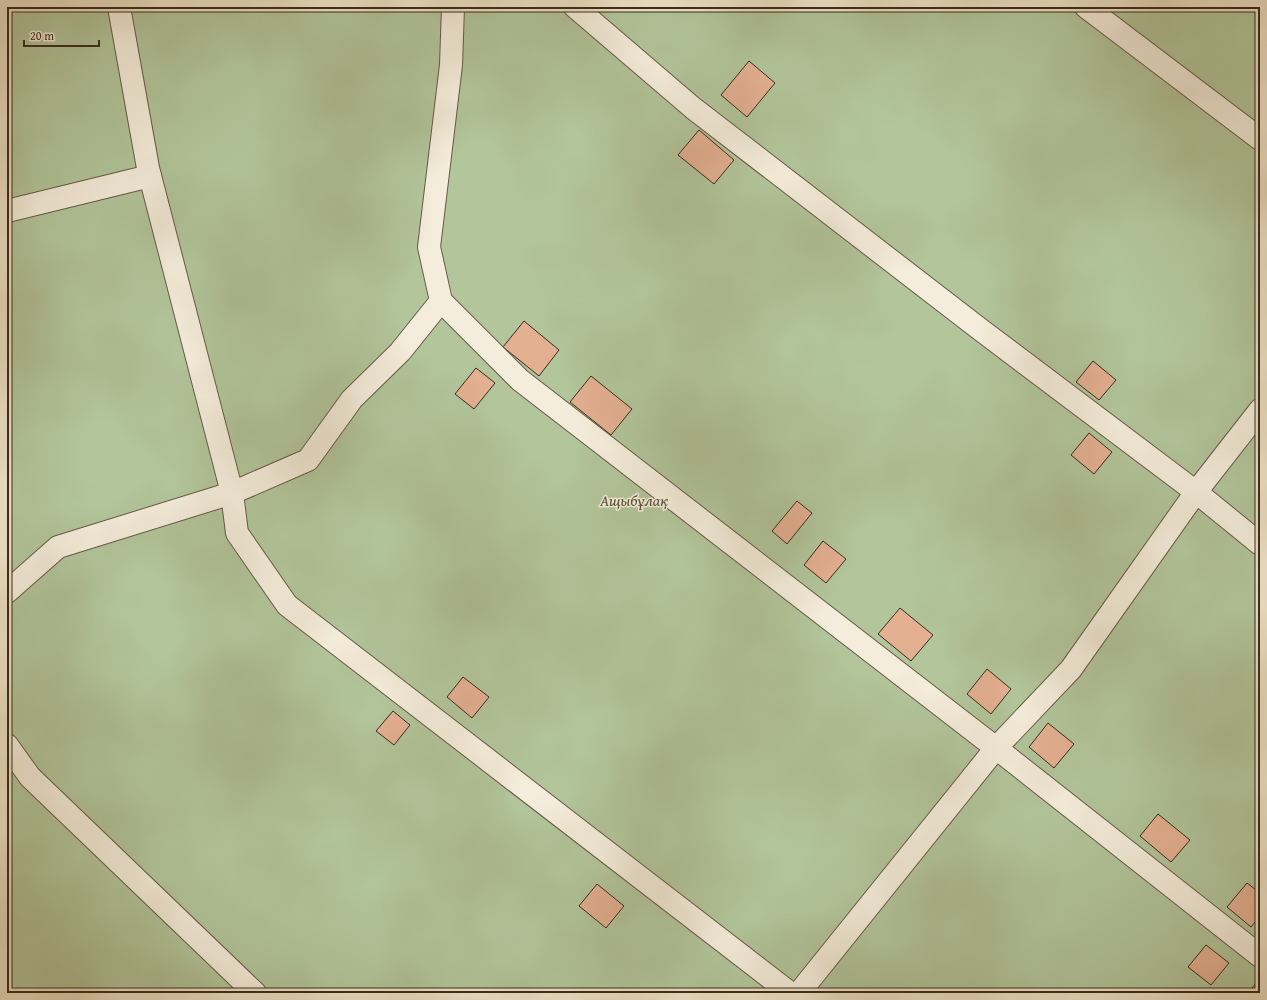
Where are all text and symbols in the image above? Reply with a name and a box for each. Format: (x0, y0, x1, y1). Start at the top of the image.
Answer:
scale bar (24, 22, 99, 48)
text: 20 m (30, 27, 54, 44)
park label: Ащыбұлақ (599, 488, 668, 512)

